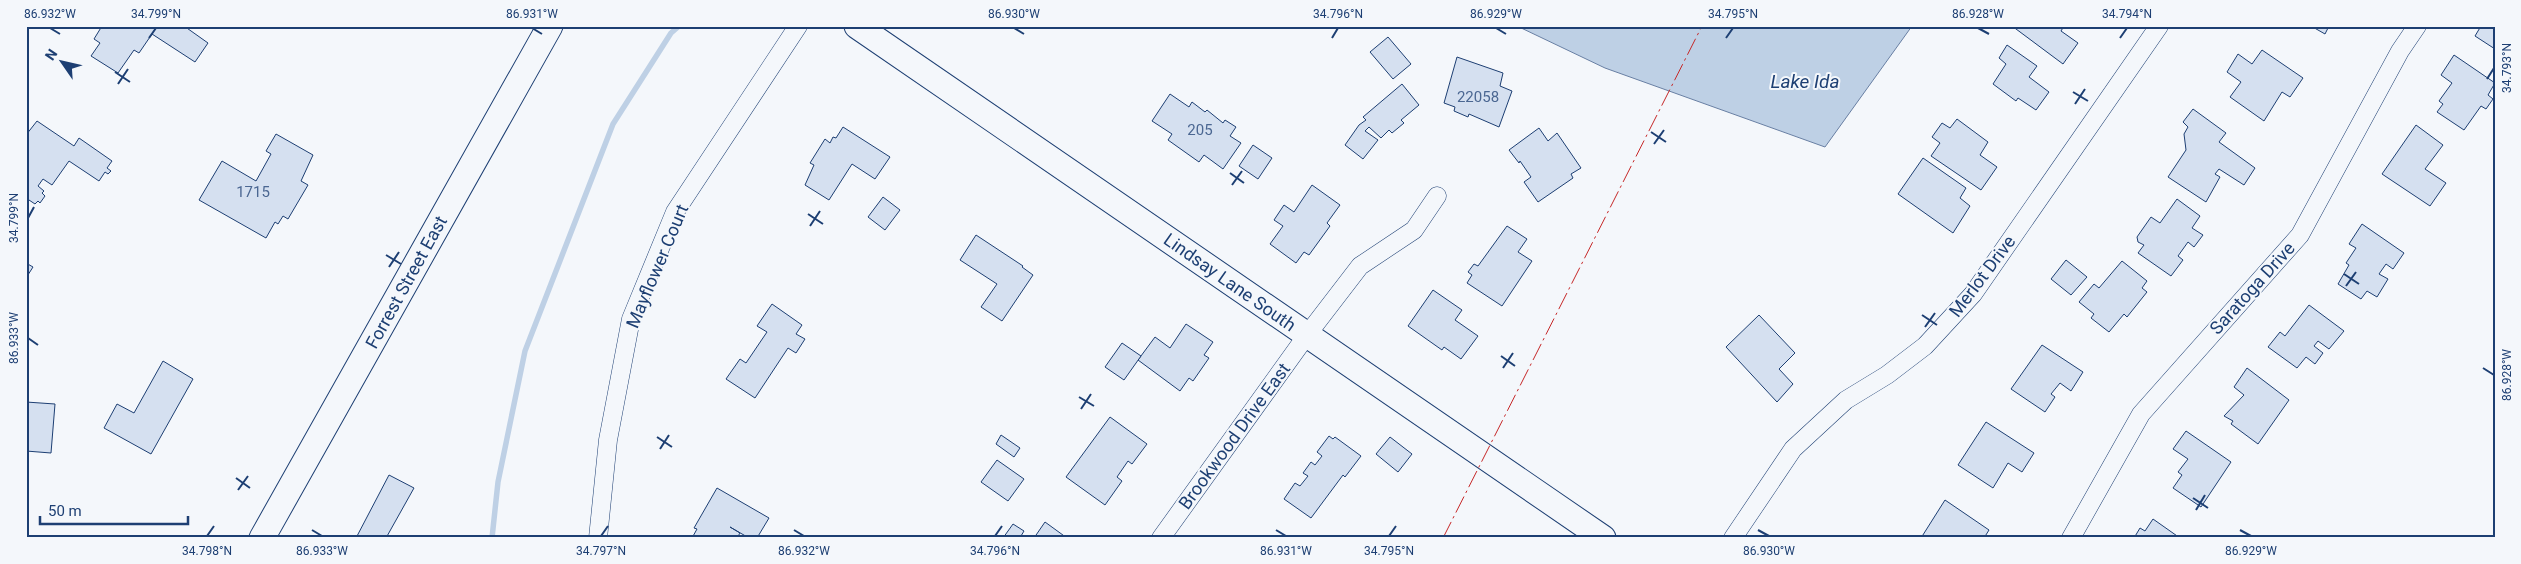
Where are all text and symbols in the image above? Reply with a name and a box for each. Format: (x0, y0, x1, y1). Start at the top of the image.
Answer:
text: 86.932°W (24, 7, 76, 21)
text: 34.799°N (131, 7, 181, 21)
text: 86.931°W (506, 7, 558, 21)
text: 86.930°W (988, 7, 1040, 21)
text: 34.796°N (1313, 7, 1363, 21)
text: 86.929°W (1470, 7, 1522, 21)
text: 34.795°N (1708, 7, 1758, 21)
text: 86.928°W (1952, 7, 2004, 21)
text: 34.794°N (2102, 7, 2152, 21)
north arrow (38, 38, 88, 88)
text: 34.793°N (2500, 43, 2514, 93)
text: N (42, 46, 61, 63)
water label: Lake Ida (1771, 70, 1839, 93)
house number: 22058 (1457, 88, 1499, 106)
house number: 205 (1187, 121, 1213, 139)
house number: 1715 (236, 183, 270, 201)
text: 34.799°N (7, 193, 21, 243)
street label: Mayflower Court (621, 201, 693, 331)
street label: Forrest Street East (361, 212, 451, 352)
street label: Lindsay Lane South (1160, 229, 1300, 335)
street label: Merlot Drive (1944, 231, 2020, 321)
street label: Saratoga Drive (2205, 238, 2299, 338)
text: 86.933°W (7, 312, 21, 364)
text: 86.928°W (2500, 349, 2514, 401)
street label: Brookwood Drive East (1174, 359, 1294, 513)
scale bar (40, 494, 188, 526)
text: 50 m (48, 502, 82, 520)
text: 34.798°N (182, 544, 232, 558)
text: 86.933°W (296, 544, 348, 558)
text: 34.797°N (576, 544, 626, 558)
text: 86.932°W (778, 544, 830, 558)
text: 34.796°N (970, 544, 1020, 558)
text: 86.931°W (1260, 544, 1312, 558)
text: 34.795°N (1364, 544, 1414, 558)
text: 86.930°W (1743, 544, 1795, 558)
text: 86.929°W (2225, 544, 2277, 558)

